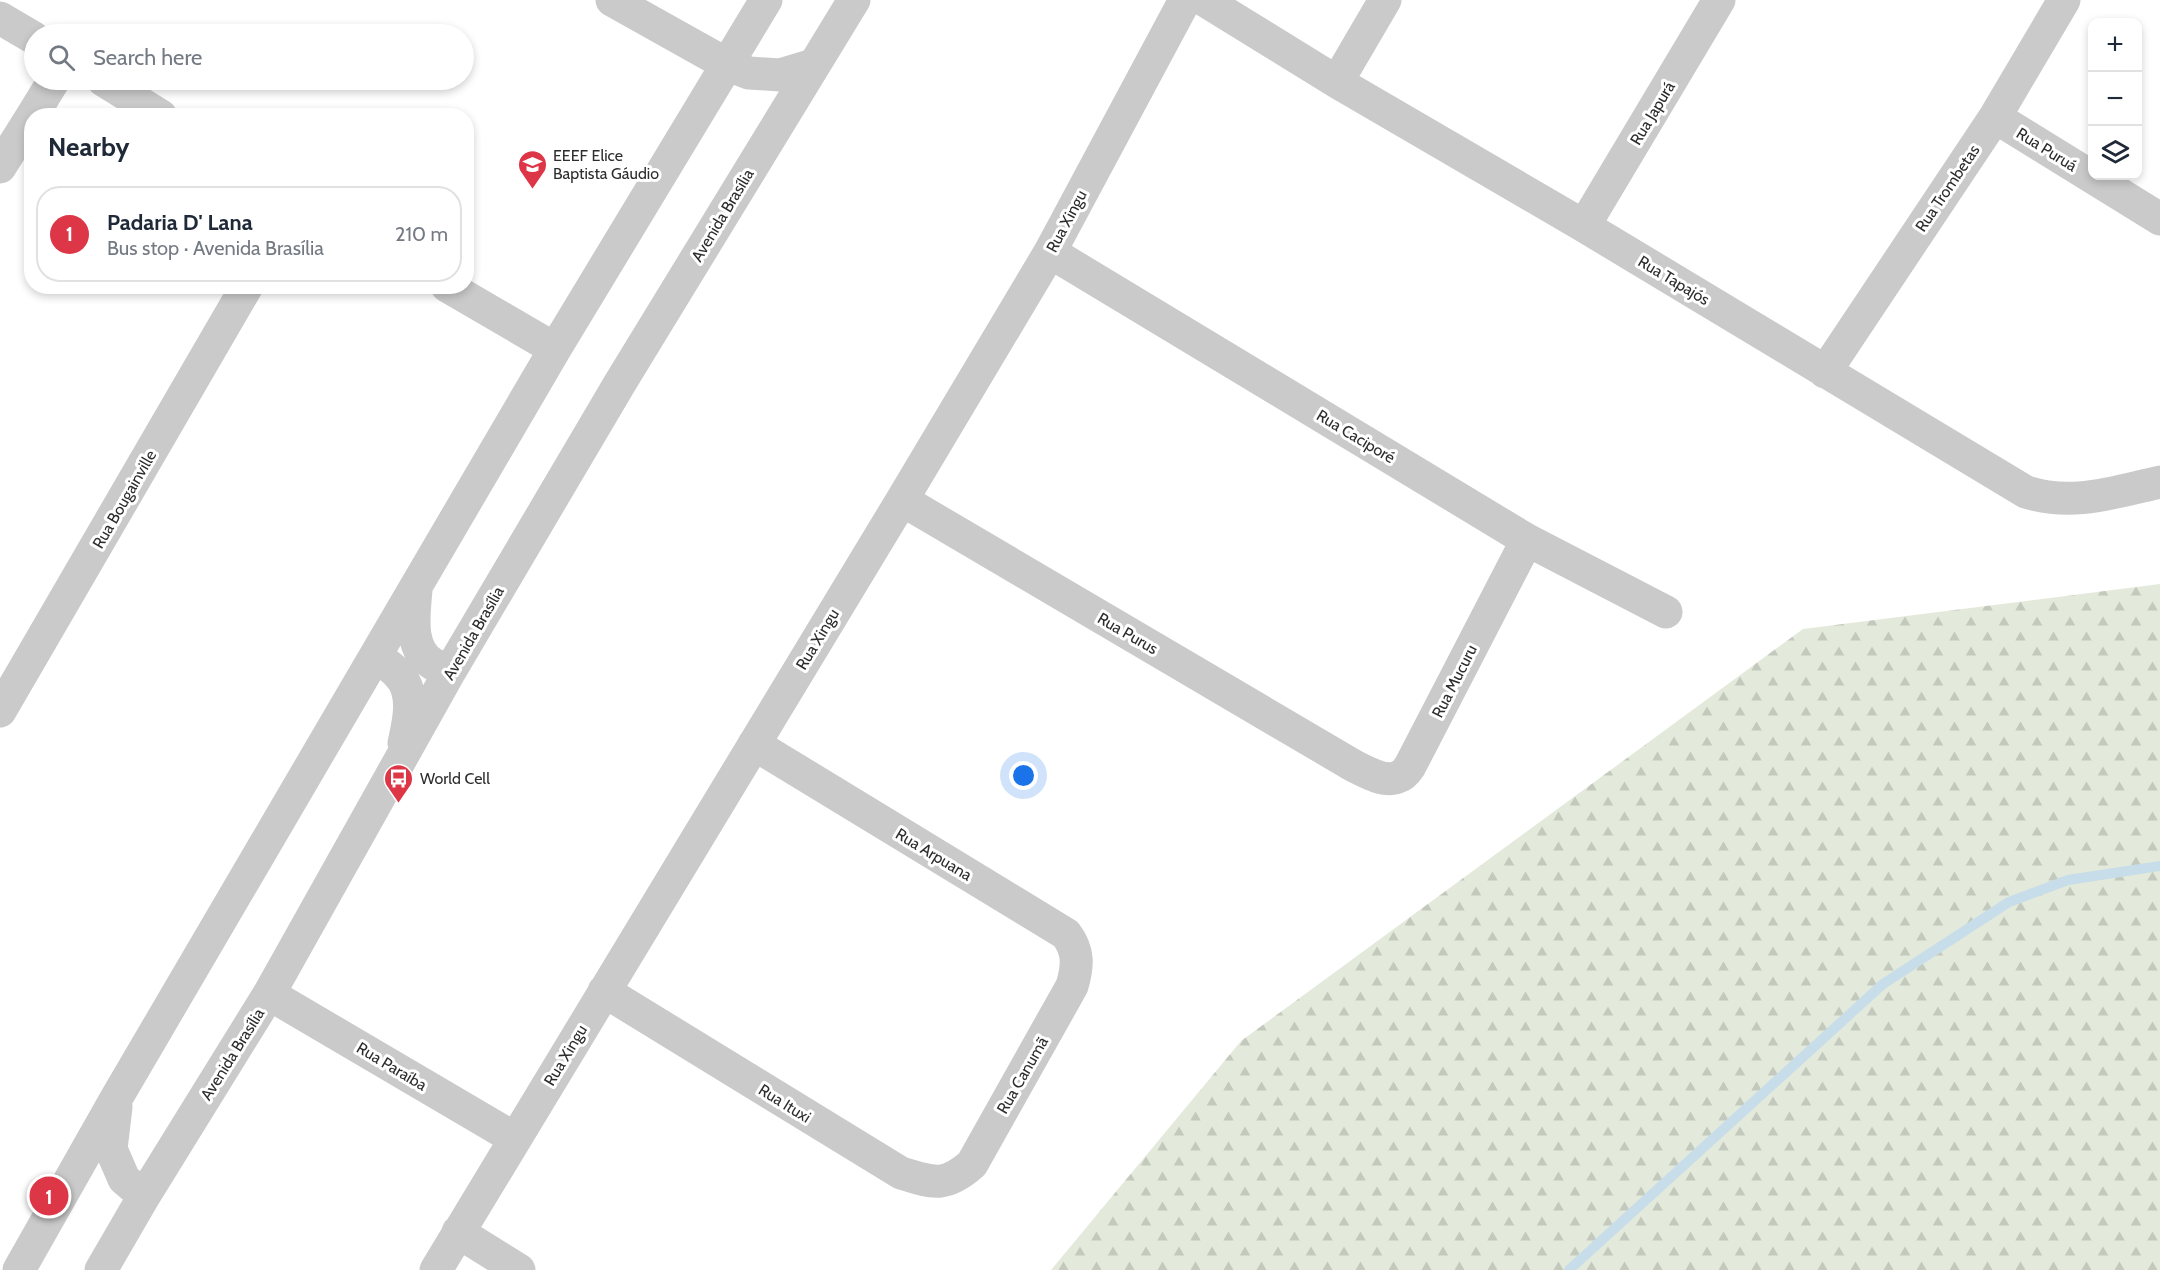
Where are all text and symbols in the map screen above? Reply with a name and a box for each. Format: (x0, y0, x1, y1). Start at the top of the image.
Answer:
map controls (2088, 18, 2142, 180)
button: + (2088, 18, 2142, 72)
search box (24, 24, 474, 90)
icon: search (45, 41, 78, 74)
text: Search here (93, 44, 202, 71)
button: − (2088, 72, 2142, 126)
street label: Rua Japurá (1626, 78, 1679, 148)
street label: Rua Puruá (2013, 123, 2081, 176)
button: layers (2088, 126, 2142, 180)
text: Nearby (48, 131, 129, 163)
street label: Rua Trombetas (1911, 141, 1984, 235)
place label: EEEF Elice Baptista Gáudio (553, 146, 659, 183)
school or university icon: EEEF Elice Baptista Gáudio (516, 148, 548, 190)
street label: Avenida Brasília (687, 165, 758, 265)
street label: Rua Xingu (1042, 187, 1091, 256)
text: Padaria D' Lana (107, 209, 253, 236)
text: 1 (66, 222, 73, 246)
text: 210 m (395, 222, 448, 246)
text: Bus stop · Avenida Brasília (107, 236, 324, 260)
street label: Rua Tapajós (1635, 252, 1713, 309)
street label: Rua Caciporé (1313, 406, 1398, 467)
street label: Rua Bougainville (89, 447, 160, 552)
street label: Avenida Brasília (439, 583, 508, 683)
street label: Rua Xingu (792, 605, 843, 673)
street label: Rua Purus (1094, 609, 1162, 659)
street label: Rua Mucuru (1428, 642, 1481, 721)
your location (1009, 761, 1038, 790)
bus stop icon: World Cell (383, 762, 415, 804)
place label: World Cell (420, 769, 490, 788)
street label: Rua Arpuana (892, 824, 976, 885)
street label: Avenida Brasília (197, 1005, 268, 1104)
street label: Rua Xingu (540, 1021, 591, 1089)
street label: Rua Canumã (993, 1033, 1052, 1117)
street label: Rua Paraíba (353, 1038, 430, 1095)
street label: Rua Ituxi (755, 1080, 814, 1127)
pin: 1 (29, 1174, 68, 1218)

